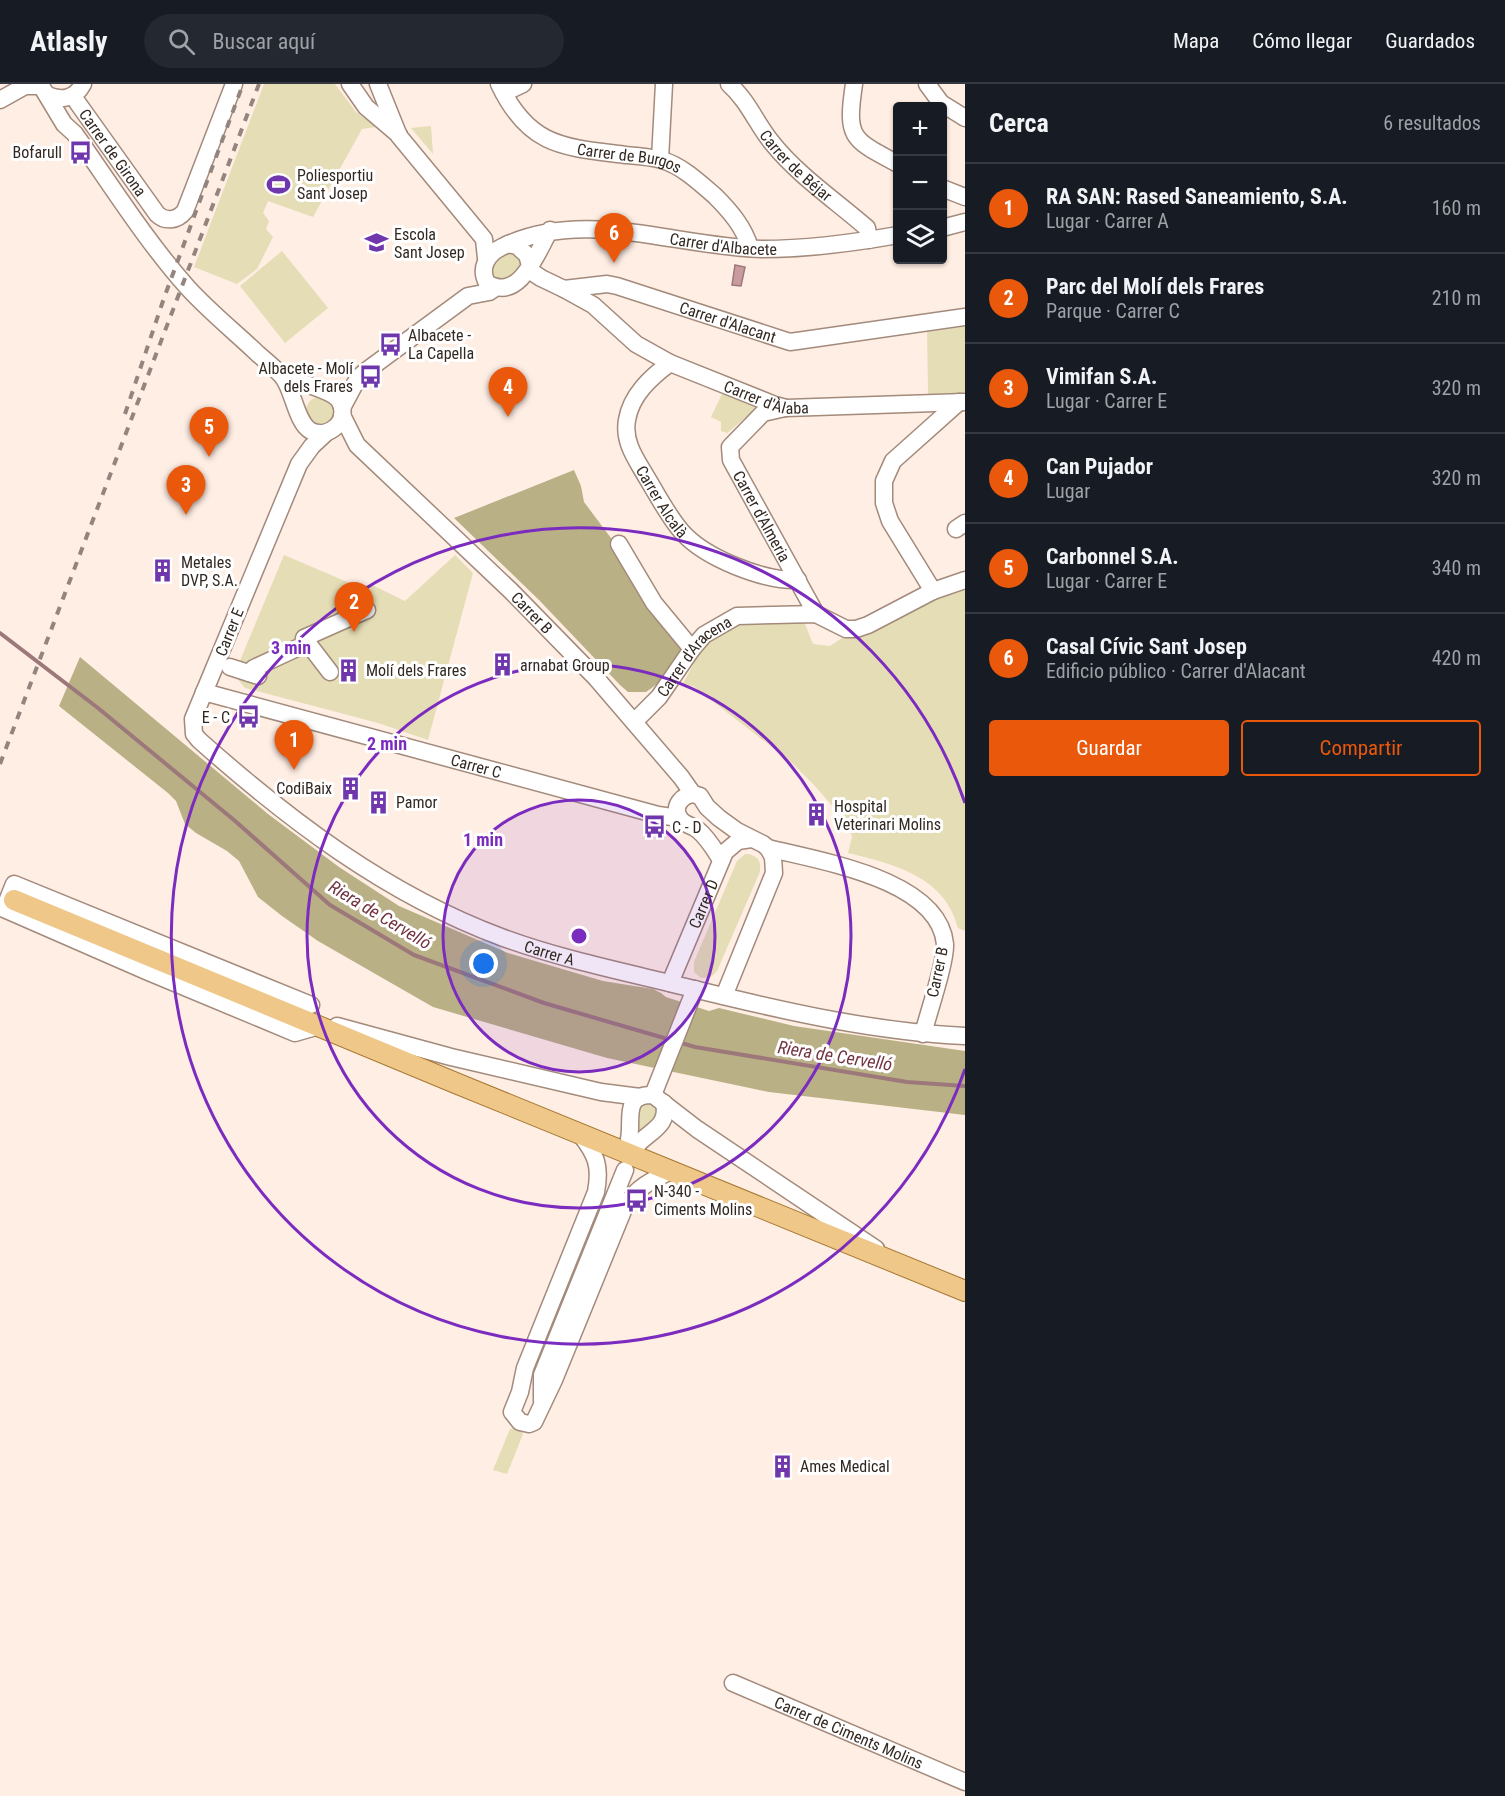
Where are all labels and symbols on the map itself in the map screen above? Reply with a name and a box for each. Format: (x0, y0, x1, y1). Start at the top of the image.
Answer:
street label: Carrer de Girona (75, 105, 150, 200)
street label: Carrer de Béjar (755, 126, 836, 205)
bus stop icon: Bofarull (67, 139, 93, 165)
street label: Carrer de Burgos (575, 139, 685, 177)
place label: Bofarull (13, 143, 62, 162)
place label: Poliesportiu Sant Josep (297, 166, 373, 203)
sports icon: Poliesportiu Sant Josep (266, 171, 292, 197)
pin: 6 (594, 214, 634, 263)
place label: Escola Sant Josep (394, 225, 465, 262)
street label: Carrer d'Albacete (668, 229, 777, 259)
school or university icon: Escola Sant Josep (363, 230, 389, 256)
street label: Carrer d'Alacant (677, 298, 779, 347)
place label: Albacete - La Capella (408, 326, 474, 363)
bus stop icon: Albacete - La Capella (377, 331, 403, 357)
place label: Albacete - Molí dels Frares (259, 359, 354, 396)
bus stop icon: Albacete - Molí dels Frares (358, 364, 384, 390)
pin: 4 (488, 368, 528, 417)
street label: Carrer d'Àlaba (721, 377, 809, 418)
pin: 5 (190, 408, 228, 457)
street label: Carrer Alcalà (632, 462, 692, 542)
pin: 3 (166, 466, 206, 515)
street label: Carrer d'Almeria (729, 468, 794, 565)
place label: Metales DVP, S.A. (181, 553, 238, 590)
building icon: Metales DVP, S.A. (150, 558, 176, 584)
pin: 2 (334, 582, 374, 632)
street label: Carrer B (507, 588, 556, 638)
street label: Carrer E (211, 605, 248, 659)
street label: Carrer d'Aracena (653, 612, 735, 700)
text: 3 min (271, 637, 311, 658)
building icon: arnabat Group (489, 652, 515, 678)
place label: arnabat Group (520, 656, 610, 675)
building icon: Molí dels Frares (335, 657, 361, 683)
place label: Molí dels Frares (366, 661, 467, 680)
bus stop icon: E - C (235, 704, 261, 730)
place label: E - C (202, 708, 230, 727)
pin: 1 (274, 720, 314, 770)
text: 2 min (367, 733, 407, 754)
street label: Carrer C (449, 750, 503, 782)
building icon: CodiBaix (337, 775, 363, 801)
place label: CodiBaix (276, 779, 332, 798)
building icon: Pamor (365, 789, 391, 815)
place label: Pamor (396, 793, 438, 812)
place label: Hospital Veterinari Molins (834, 797, 941, 834)
building icon: Hospital Veterinari Molins (803, 802, 829, 828)
bus stop icon: C - D (641, 814, 667, 840)
place label: C - D (672, 818, 702, 837)
text: 1 min (463, 829, 503, 850)
water label: Riera de Cervelló (325, 876, 435, 953)
street label: Carrer D (685, 876, 722, 931)
centre of rings (569, 926, 589, 946)
street label: Carrer A (522, 937, 577, 970)
street label: Carrer B (923, 945, 952, 999)
your location (469, 949, 498, 978)
water label: Riera de Cervelló (776, 1036, 894, 1075)
place label: N-340 - Ciments Molins (654, 1182, 752, 1219)
bus stop icon: N-340 - Ciments Molins (623, 1187, 649, 1213)
building icon: Ames Medical (769, 1453, 795, 1479)
place label: Ames Medical (800, 1457, 890, 1476)
street label: Carrer de Ciments Molins (771, 1693, 926, 1773)

